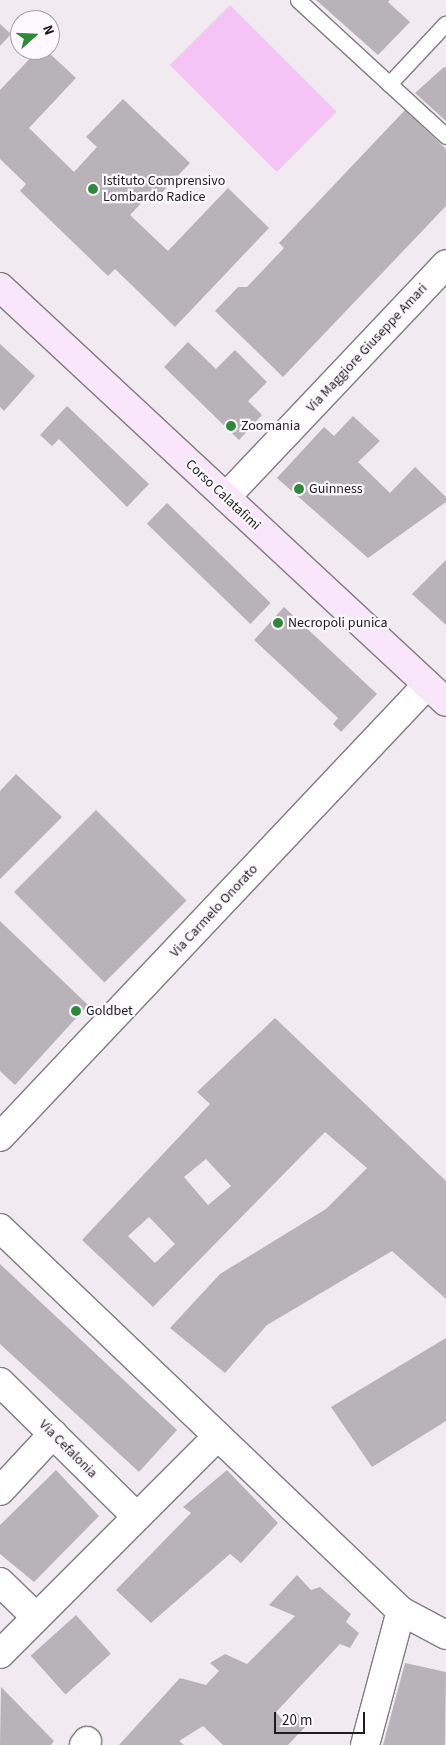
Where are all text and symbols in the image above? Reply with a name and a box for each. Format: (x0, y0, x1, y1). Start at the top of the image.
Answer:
north arrow (10, 10, 60, 60)
text: N (37, 22, 59, 38)
place label: Istituto Comprensivo Lombardo Radice (103, 173, 225, 206)
marker: Istituto Comprensivo Lombardo Radice (87, 183, 99, 195)
street label: Via Maggiore Giuseppe Amari (303, 280, 431, 416)
place label: Zoomania (241, 418, 300, 434)
marker: Zoomania (225, 420, 237, 432)
street label: Corso Calatafimi (182, 456, 264, 534)
place label: Guinness (309, 481, 363, 497)
marker: Guinness (293, 483, 305, 495)
place label: Necropoli punica (288, 615, 388, 631)
marker: Necropoli punica (272, 617, 284, 629)
street label: Via Carmelo Onorato (167, 861, 261, 961)
place label: Goldbet (86, 1003, 133, 1019)
marker: Goldbet (70, 1005, 82, 1017)
street label: Via Cefalonia (35, 1416, 101, 1482)
scale bar (276, 1702, 367, 1734)
text: 20 m (282, 1710, 312, 1731)

